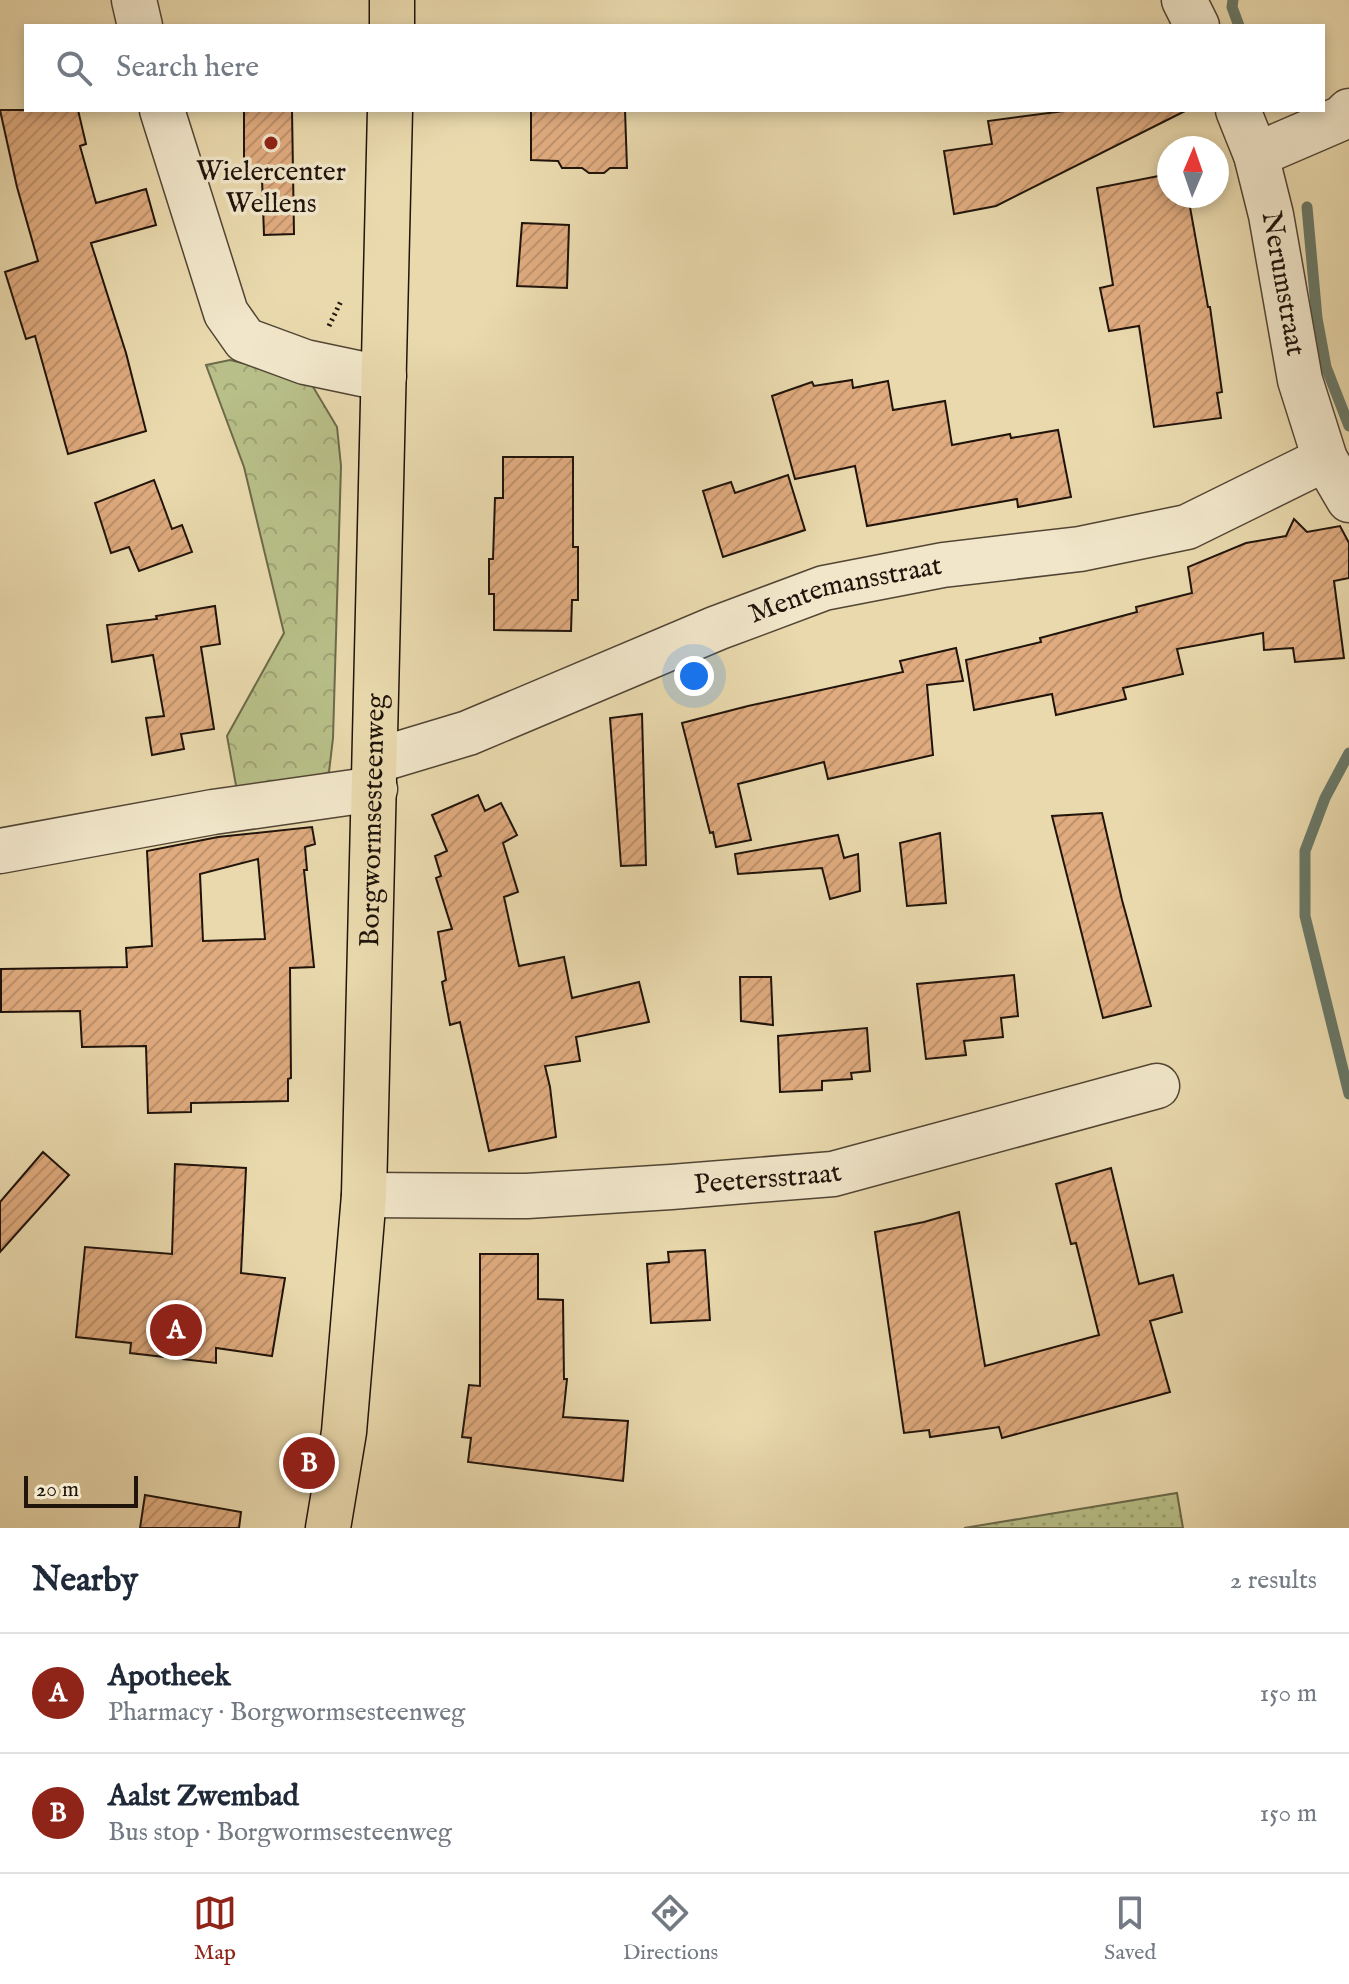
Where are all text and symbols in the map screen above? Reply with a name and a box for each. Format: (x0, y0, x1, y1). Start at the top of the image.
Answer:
search box (24, 24, 1325, 112)
icon: search (52, 46, 96, 90)
text: Search here (116, 49, 259, 87)
marker: Wielercenter Wellens (262, 134, 280, 152)
north arrow (1157, 136, 1229, 208)
place label: Wielercenter Wellens (196, 155, 346, 222)
street label: Nerumstraat (1253, 209, 1313, 359)
street label: Mentemansstraat (744, 548, 945, 632)
your location (674, 656, 714, 696)
street label: Borgwormsesteenweg (352, 692, 394, 947)
street label: Peetersstraat (692, 1155, 846, 1203)
pin: A (150, 1300, 202, 1360)
pin: B (283, 1433, 335, 1493)
scale bar (24, 1472, 138, 1508)
text: 20 m (36, 1476, 79, 1504)
text: Nearby (32, 1559, 138, 1602)
text: 2 results (1230, 1564, 1317, 1597)
text: Apotheek (108, 1658, 230, 1696)
text: A (49, 1677, 67, 1710)
text: 150 m (1259, 1677, 1317, 1710)
text: Pharmacy · Borgwormsesteenweg (108, 1696, 465, 1729)
text: Aalst Zwembad (108, 1778, 299, 1816)
text: B (49, 1797, 67, 1830)
text: 150 m (1259, 1797, 1317, 1830)
text: Bus stop · Borgwormsesteenweg (108, 1816, 452, 1849)
tab: Map (193, 1891, 237, 1967)
tab: Directions (623, 1891, 718, 1967)
tab: Saved (1104, 1891, 1156, 1967)

